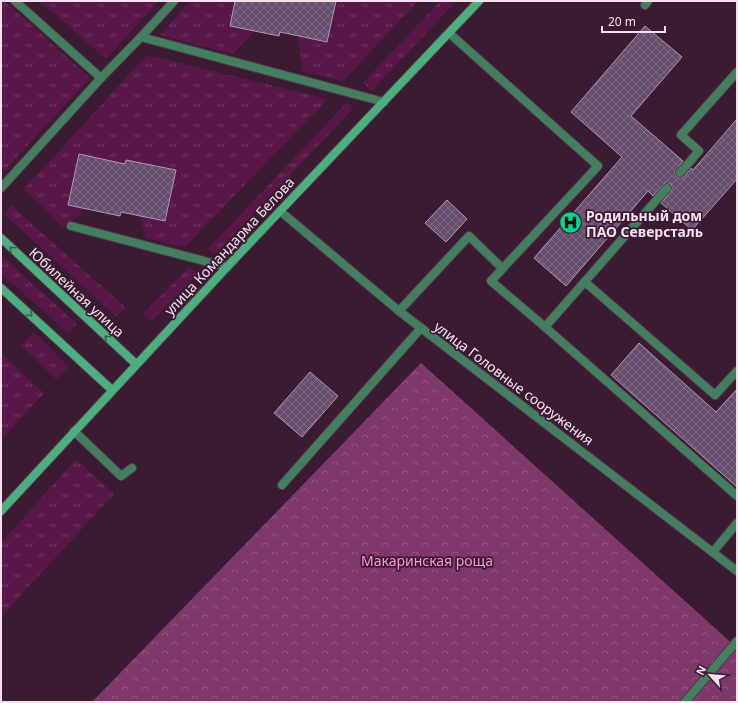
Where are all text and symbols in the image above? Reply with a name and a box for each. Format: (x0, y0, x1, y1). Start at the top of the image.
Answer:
scale bar (602, 8, 665, 34)
text: 20 m (608, 13, 636, 30)
street label: улица Командарма Белова (160, 173, 298, 319)
place label: Родильный дом ПАО Северсталь (586, 206, 703, 241)
hospital icon: Родильный дом ПАО Северсталь (557, 210, 583, 236)
street label: Юбилейная улица (25, 243, 129, 341)
one-way arrow (10, 247, 17, 254)
one-way arrow (25, 310, 33, 317)
street label: улица Головные сооружения (430, 317, 598, 449)
one-way arrow (104, 335, 112, 343)
park label: Макаринская роща (361, 551, 493, 570)
north arrow (690, 655, 730, 695)
text: N (692, 663, 709, 678)

